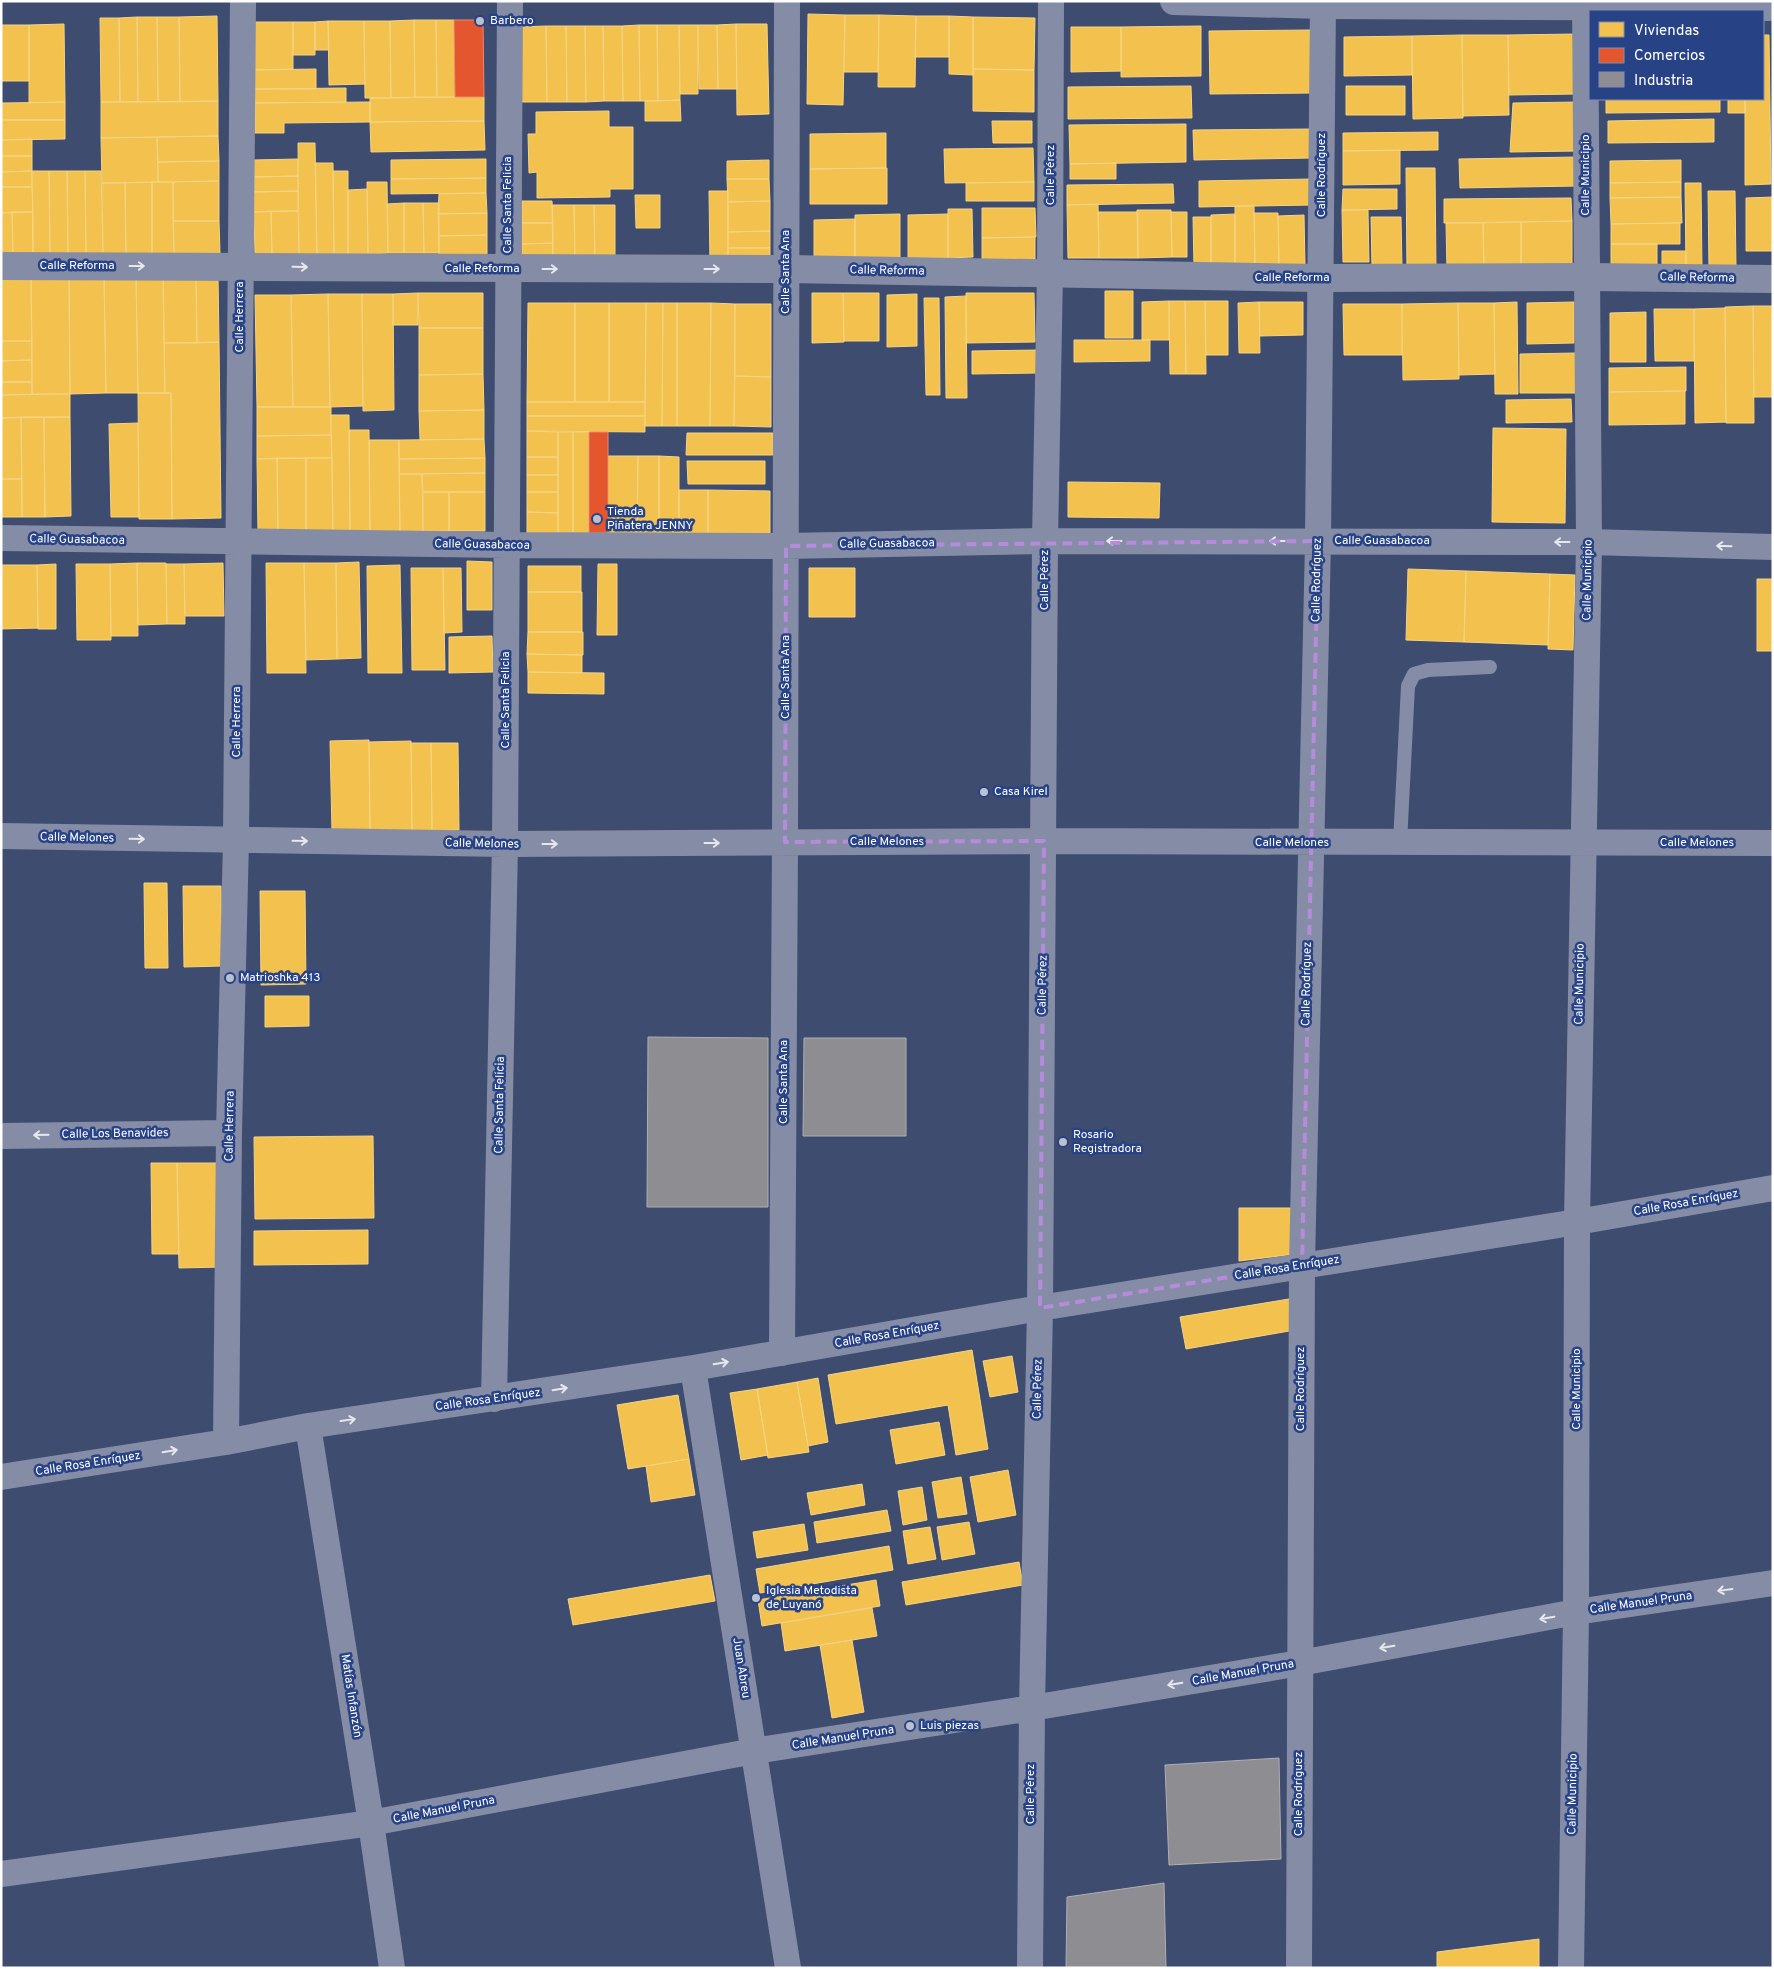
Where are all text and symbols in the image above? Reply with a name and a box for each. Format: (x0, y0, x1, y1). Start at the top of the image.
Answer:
legend (1589, 10, 1764, 100)
place label: Barbero (490, 13, 534, 29)
marker: Barbero (474, 15, 486, 27)
text: Viviendas (1634, 22, 1699, 41)
text: Comercios (1634, 47, 1705, 66)
text: Industria (1634, 72, 1693, 91)
street label: Calle Rodríguez (1314, 133, 1330, 217)
street label: Calle Municipio (1578, 134, 1594, 216)
street label: Calle Pérez (1043, 145, 1059, 205)
street label: Calle Santa Felicia (500, 156, 516, 254)
street label: Calle Santa Ana (778, 230, 794, 314)
street label: Calle Reforma (39, 258, 115, 274)
one-way arrow (129, 261, 145, 271)
street label: Calle Reforma (444, 261, 520, 277)
one-way arrow (292, 262, 308, 272)
street label: Calle Reforma (849, 262, 925, 280)
one-way arrow (542, 264, 558, 274)
one-way arrow (704, 264, 720, 274)
street label: Calle Reforma (1659, 269, 1735, 287)
street label: Calle Reforma (1254, 270, 1330, 286)
street label: Calle Herrera (232, 282, 248, 352)
place label: Tienda Piñatera JENNY (607, 504, 693, 534)
marker: Tienda Piñatera JENNY (591, 513, 603, 525)
street label: Calle Guasabacoa (29, 531, 125, 549)
street label: Calle Guasabacoa (1334, 533, 1430, 549)
street label: Calle Guasabacoa (839, 535, 935, 553)
street label: Calle Guasabacoa (434, 536, 530, 554)
one-way arrow (1106, 536, 1122, 546)
one-way arrow (1269, 536, 1285, 546)
one-way arrow (1554, 537, 1570, 547)
street label: Calle Rodríguez (1308, 538, 1326, 622)
street label: Calle Municipio (1579, 539, 1597, 621)
one-way arrow (1716, 541, 1732, 551)
street label: Calle Pérez (1037, 550, 1053, 610)
street label: Calle Santa Ana (778, 635, 794, 719)
street label: Calle Santa Felicia (498, 651, 514, 749)
street label: Calle Herrera (229, 687, 245, 757)
place label: Casa Kirel (994, 784, 1048, 800)
marker: Casa Kirel (978, 786, 990, 798)
street label: Calle Melones (40, 829, 114, 847)
one-way arrow (129, 834, 145, 844)
street label: Calle Melones (850, 834, 924, 850)
street label: Calle Melones (445, 835, 519, 853)
street label: Calle Melones (1255, 835, 1329, 851)
street label: Calle Melones (1660, 835, 1734, 851)
one-way arrow (292, 836, 308, 846)
one-way arrow (704, 838, 720, 848)
one-way arrow (542, 839, 558, 849)
street label: Calle Rodríguez (1298, 942, 1316, 1026)
street label: Calle Municipio (1571, 943, 1589, 1025)
street label: Calle Pérez (1034, 955, 1052, 1015)
place label: Matrioshka 413 (240, 970, 320, 986)
marker: Matrioshka 413 (224, 972, 236, 984)
street label: Calle Santa Ana (776, 1040, 792, 1124)
street label: Calle Santa Felicia (491, 1056, 509, 1154)
street label: Calle Herrera (221, 1090, 239, 1162)
street label: Calle Los Benavides (61, 1125, 169, 1143)
place label: Rosario Registradora (1073, 1127, 1142, 1157)
one-way arrow (33, 1131, 49, 1140)
marker: Rosario Registradora (1057, 1136, 1069, 1148)
street label: Calle Rosa Enríquez (1632, 1186, 1740, 1220)
street label: Calle Rosa Enríquez (1233, 1252, 1341, 1284)
street label: Calle Rosa Enríquez (833, 1318, 941, 1352)
street label: Calle Rodríguez (1293, 1347, 1309, 1431)
street label: Calle Municipio (1569, 1348, 1585, 1430)
one-way arrow (713, 1358, 729, 1368)
street label: Calle Pérez (1029, 1359, 1047, 1419)
one-way arrow (552, 1383, 568, 1393)
street label: Calle Rosa Enríquez (434, 1385, 542, 1415)
one-way arrow (339, 1415, 355, 1425)
one-way arrow (162, 1445, 178, 1455)
street label: Calle Rosa Enríquez (34, 1448, 142, 1480)
place label: Iglesia Metodista de Luyanó (766, 1583, 857, 1613)
one-way arrow (1717, 1586, 1733, 1596)
street label: Calle Manuel Pruna (1589, 1588, 1693, 1618)
marker: Iglesia Metodista de Luyanó (750, 1592, 762, 1604)
one-way arrow (1539, 1613, 1555, 1623)
street label: Juan Abreu (728, 1636, 754, 1700)
one-way arrow (1379, 1643, 1395, 1653)
street label: Matías Infanzón (336, 1653, 366, 1739)
street label: Calle Manuel Pruna (1191, 1656, 1295, 1690)
one-way arrow (1167, 1680, 1183, 1690)
place label: Luis piezas (920, 1718, 979, 1734)
marker: Luis piezas (904, 1720, 916, 1732)
street label: Calle Manuel Pruna (791, 1722, 895, 1754)
street label: Calle Rodríguez (1291, 1752, 1307, 1836)
street label: Calle Municipio (1564, 1753, 1582, 1835)
street label: Calle Pérez (1023, 1764, 1039, 1824)
street label: Calle Manuel Pruna (392, 1792, 496, 1828)

